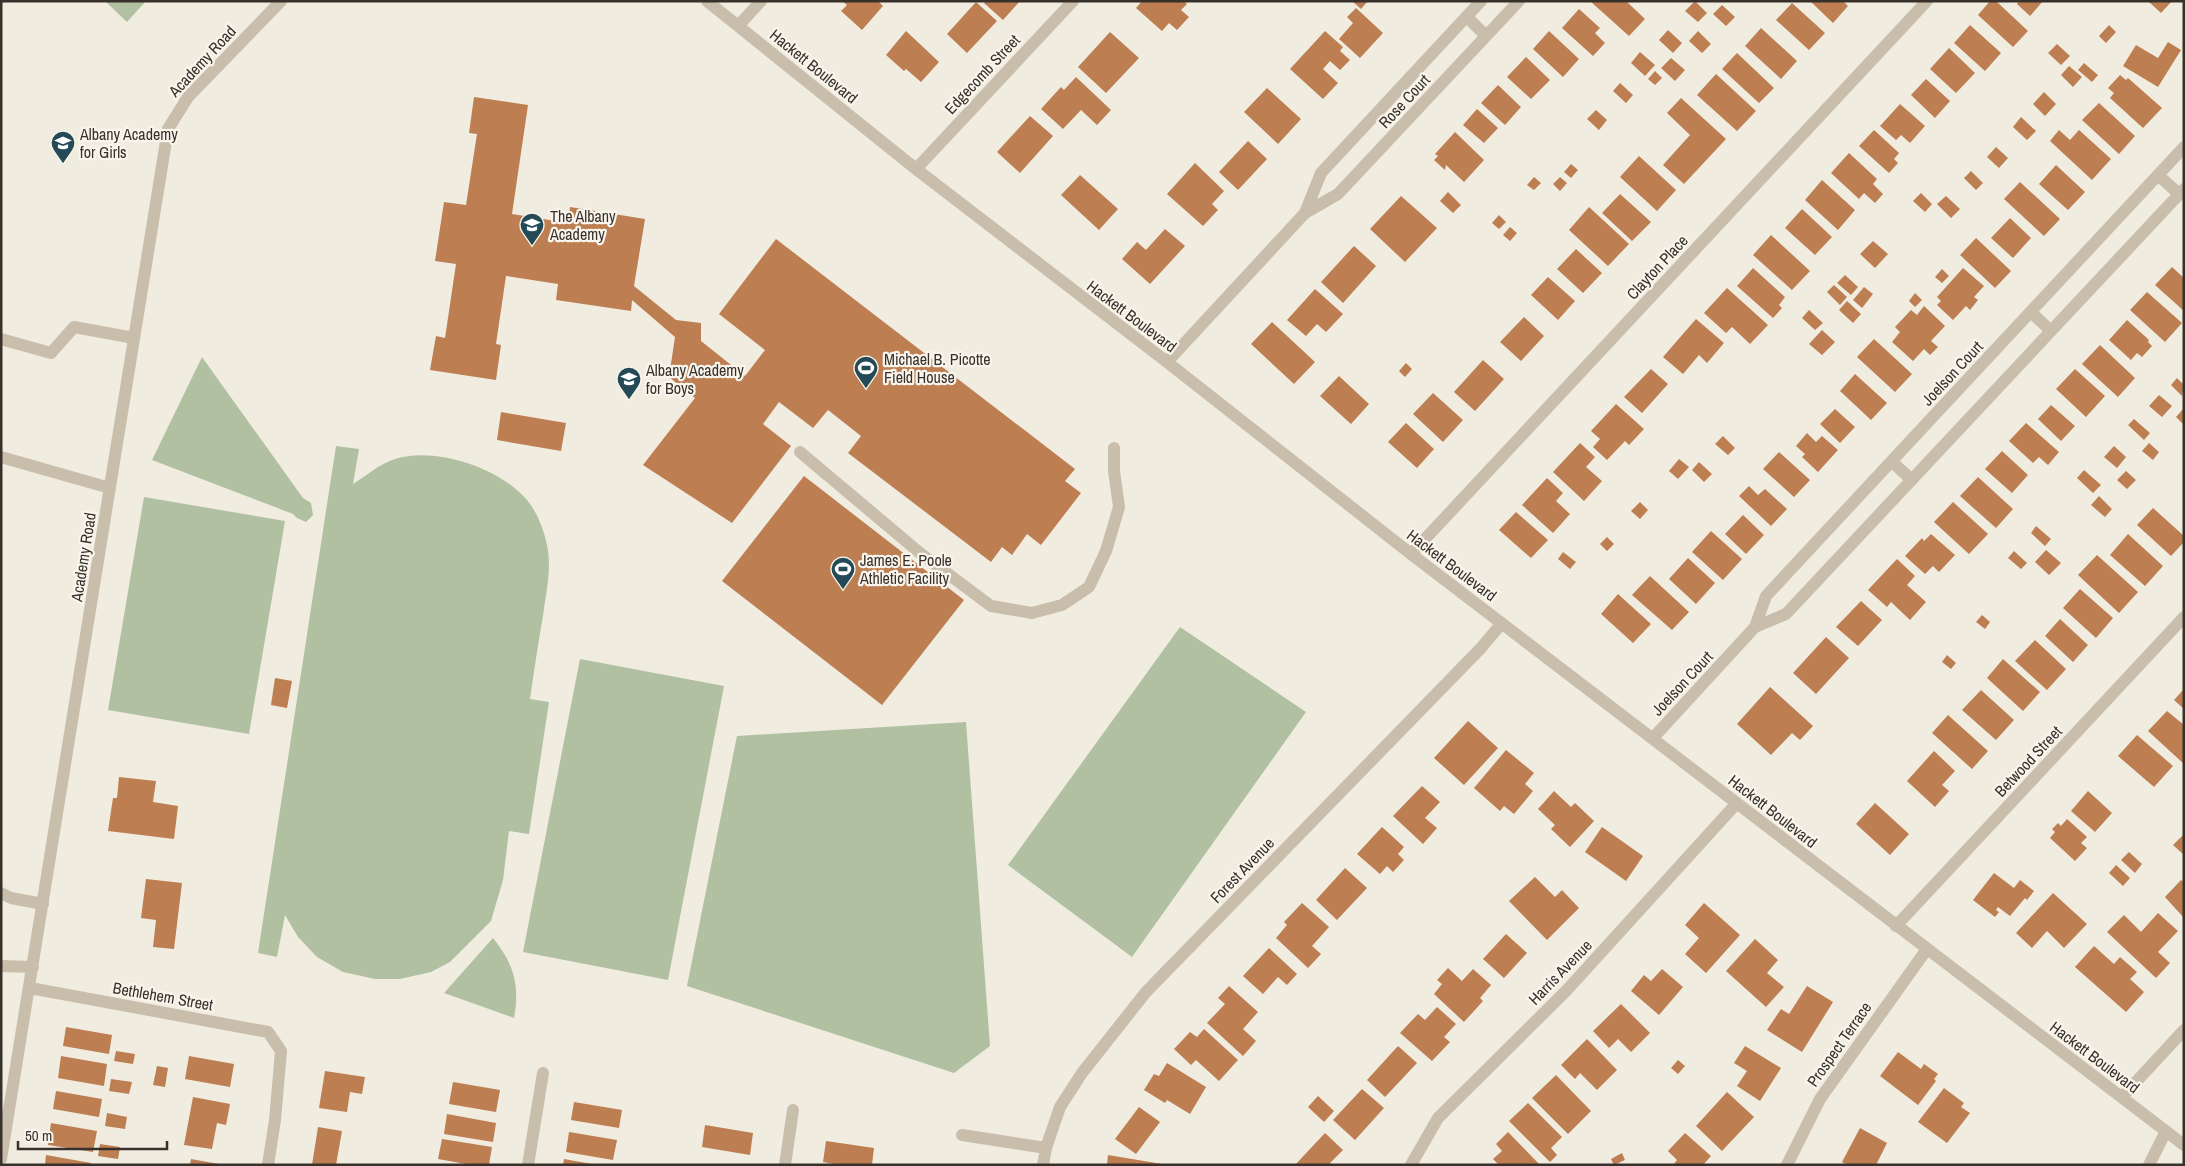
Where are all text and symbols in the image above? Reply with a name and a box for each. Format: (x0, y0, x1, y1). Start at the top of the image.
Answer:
street label: Academy Road (163, 21, 241, 102)
street label: Hackett Boulevard (765, 24, 863, 108)
street label: Edgecomb Street (939, 29, 1025, 119)
street label: Rose Court (1373, 69, 1435, 133)
place label: Albany Academy for Girls (79, 123, 178, 163)
school or university icon: Albany Academy for Girls (50, 130, 76, 164)
place label: The Albany Academy (549, 205, 616, 245)
school or university icon: The Albany Academy (519, 212, 545, 246)
street label: Clayton Place (1621, 230, 1693, 304)
street label: Hackett Boulevard (1083, 275, 1181, 357)
street label: Joelson Court (1916, 336, 1988, 410)
place label: Michael B. Picotte Field House (884, 348, 990, 388)
sports icon: Michael B. Picotte Field House (853, 355, 879, 389)
place label: Albany Academy for Boys (645, 359, 744, 399)
school or university icon: Albany Academy for Boys (616, 366, 642, 400)
street label: Academy Road (65, 511, 101, 604)
street label: Hackett Boulevard (1403, 524, 1501, 606)
place label: James E. Poole Athletic Facility (859, 549, 952, 589)
sports icon: James E. Poole Athletic Facility (830, 556, 856, 590)
street label: Joelson Court (1646, 646, 1718, 720)
street label: Betwood Street (1989, 720, 2067, 801)
street label: Hackett Boulevard (1724, 769, 1822, 853)
street label: Forest Avenue (1205, 832, 1279, 908)
street label: Harris Avenue (1523, 935, 1597, 1009)
street label: Bethlehem Street (111, 976, 215, 1016)
street label: Prospect Terrace (1802, 997, 1876, 1091)
street label: Hackett Boulevard (2046, 1016, 2144, 1098)
scale bar (18, 1118, 166, 1150)
text: 50 m (25, 1125, 52, 1146)

